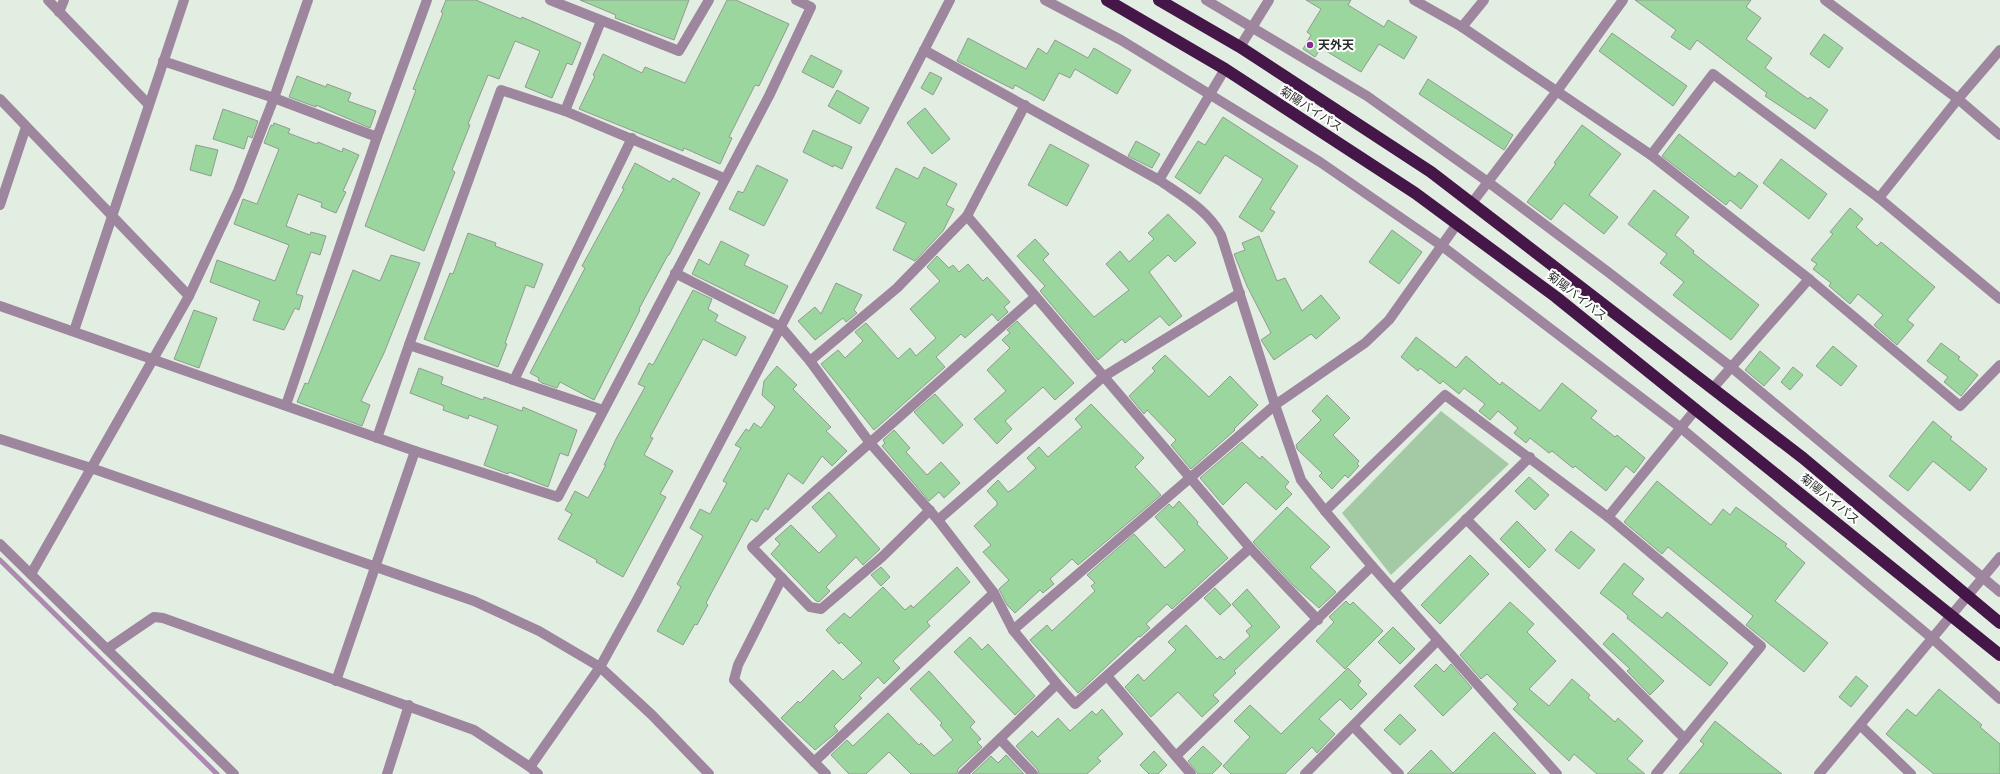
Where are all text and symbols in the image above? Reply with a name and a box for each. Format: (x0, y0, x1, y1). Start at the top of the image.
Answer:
place label: 天外天 (1318, 37, 1354, 52)
marker: 天外天 (1305, 40, 1315, 50)
street label: 菊陽バイパス (1277, 83, 1345, 134)
street label: 菊陽バイパス (1544, 268, 1610, 324)
street label: 菊陽バイパス (1798, 470, 1863, 527)

